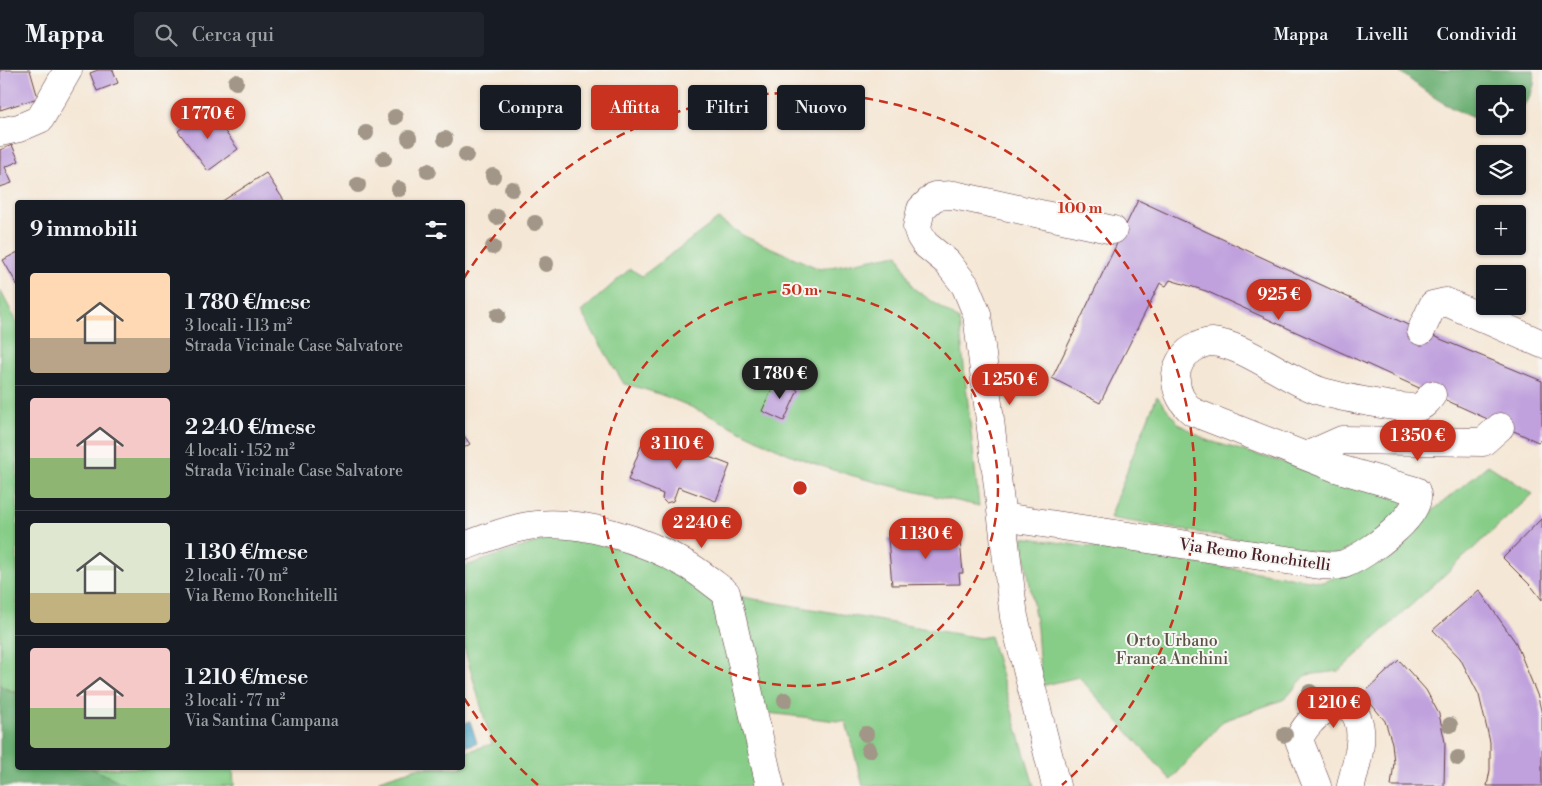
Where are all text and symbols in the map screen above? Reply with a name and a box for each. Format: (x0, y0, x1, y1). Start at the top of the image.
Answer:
search box (134, 12, 484, 57)
text: Mappa (25, 20, 104, 50)
icon: search (152, 21, 180, 49)
text: Cerca qui (192, 23, 274, 47)
text: Mappa (1273, 23, 1328, 46)
text: Livelli (1356, 23, 1409, 46)
text: Condividi (1437, 23, 1517, 46)
chip: Compra (480, 85, 581, 130)
chip: Affitta (591, 85, 678, 130)
chip: Filtri (688, 85, 767, 130)
chip: Nuovo (777, 85, 865, 130)
map controls (1476, 85, 1526, 315)
button: locate (1476, 85, 1526, 135)
pin: 1 770 € (162, 98, 254, 140)
text: 1 770 € (181, 104, 235, 124)
button: layers (1476, 145, 1526, 195)
text: 100 m (1058, 199, 1103, 218)
button: + (1476, 205, 1526, 255)
icon: filters (422, 216, 450, 244)
text: 9 immobili (30, 217, 137, 243)
button: − (1476, 265, 1526, 315)
pin: 925 € (1244, 278, 1314, 321)
text: 50 m (782, 281, 818, 300)
text: 925 € (1258, 285, 1300, 305)
text: 1 780 €/mese (185, 290, 311, 316)
icon: home (70, 293, 130, 353)
text: 3 locali · 113 m² (185, 316, 292, 336)
text: Strada Vicinale Case Salvatore (185, 336, 403, 356)
pin: 1 780 € (734, 358, 826, 400)
text: 1 780 € (753, 364, 807, 384)
pin: 1 250 € (964, 364, 1056, 406)
text: 1 250 € (983, 370, 1037, 390)
text: 2 240 €/mese (185, 415, 316, 441)
icon: home (70, 418, 130, 478)
pin: 1 350 € (1372, 420, 1464, 462)
text: 1 350 € (1391, 426, 1445, 446)
pin: 3 110 € (631, 428, 723, 470)
text: 3 110 € (651, 434, 703, 454)
text: 4 locali · 152 m² (185, 441, 295, 461)
text: Strada Vicinale Case Salvatore (185, 461, 403, 481)
centre of rings (791, 479, 809, 497)
pin: 2 240 € (656, 506, 748, 549)
text: 2 240 € (673, 513, 731, 533)
pin: 1 130 € (880, 518, 972, 560)
text: 1 130 € (900, 524, 952, 544)
street label: Via Remo Ronchitelli (1177, 534, 1332, 576)
text: 1 130 €/mese (185, 540, 308, 566)
icon: home (70, 543, 130, 603)
text: 2 locali · 70 m² (185, 566, 288, 586)
text: Via Remo Ronchitelli (185, 586, 338, 606)
park label: Orto Urbano Franca Anchini (1116, 631, 1228, 669)
text: 1 210 €/mese (185, 665, 308, 691)
icon: home (70, 668, 130, 728)
pin: 1 210 € (1288, 686, 1380, 729)
text: 3 locali · 77 m² (185, 691, 285, 711)
text: 1 210 € (1308, 693, 1360, 713)
text: Via Santina Campana (185, 711, 339, 731)

